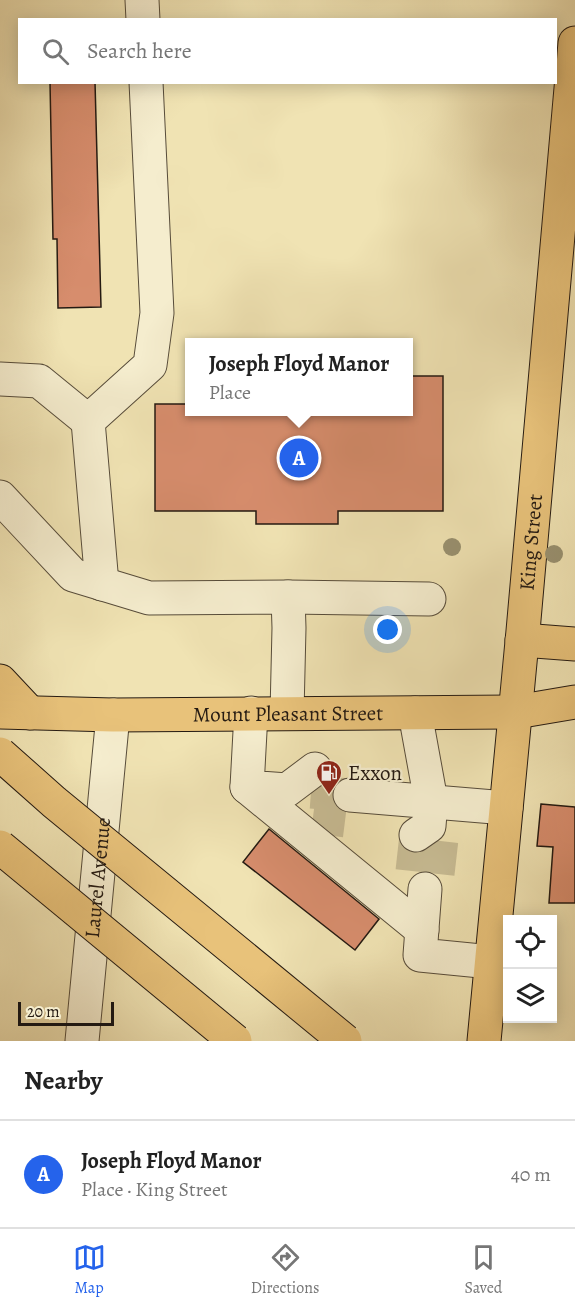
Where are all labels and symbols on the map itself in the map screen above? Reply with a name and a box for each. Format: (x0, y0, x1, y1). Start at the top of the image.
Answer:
pin: A (280, 436, 318, 480)
street label: King Street (513, 493, 549, 592)
your location (373, 615, 402, 644)
street label: Mount Pleasant Street (193, 699, 383, 728)
fuel station icon: Exxon (314, 758, 344, 796)
place label: Exxon (348, 759, 402, 787)
street label: Laurel Avenue (78, 816, 117, 939)
scale bar (18, 999, 114, 1026)

